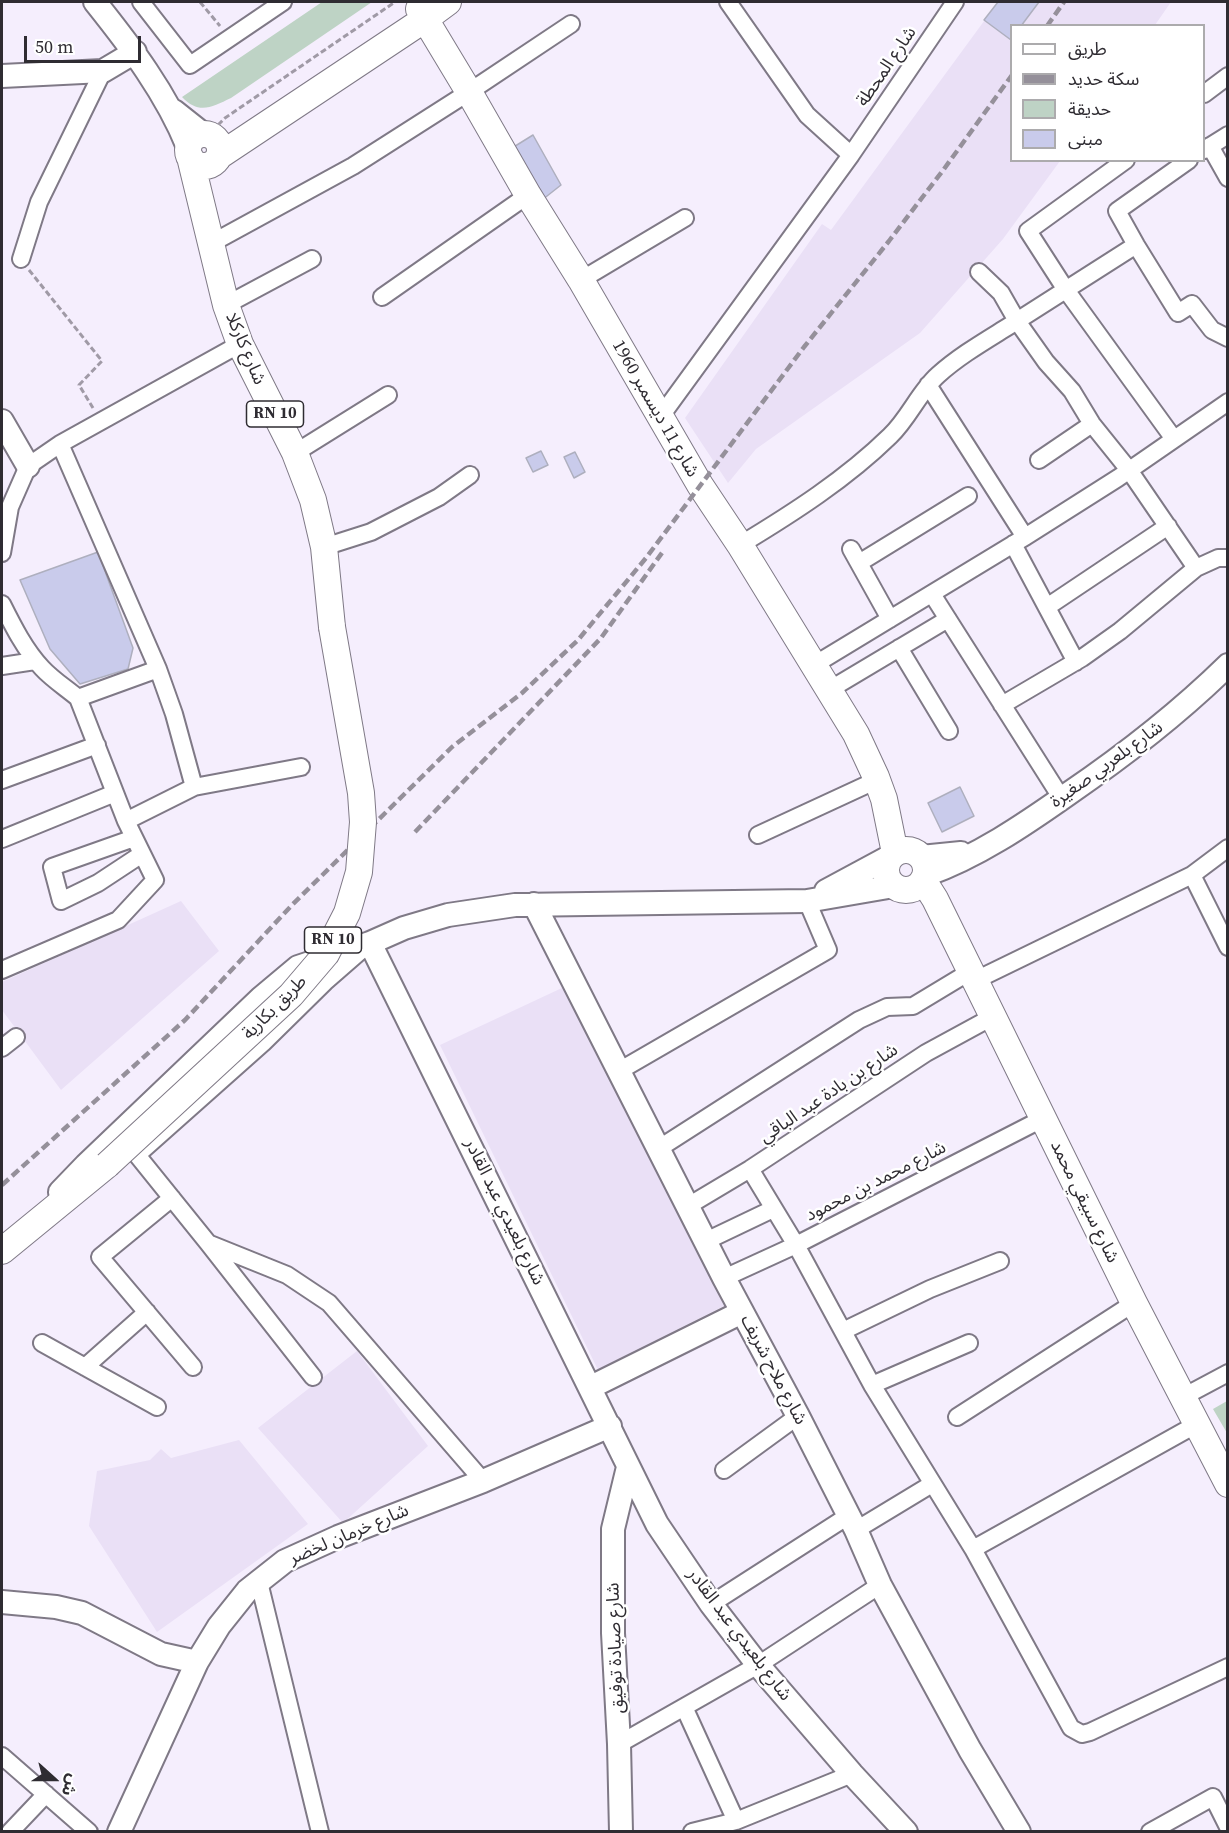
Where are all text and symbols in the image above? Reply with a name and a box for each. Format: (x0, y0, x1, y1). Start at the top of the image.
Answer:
street label: شارع المحطة (852, 23, 922, 111)
scale bar (27, 24, 144, 62)
legend (1010, 24, 1205, 162)
text: 50 m (35, 34, 73, 59)
text: طريق (1068, 36, 1107, 61)
text: سكة حديد (1068, 66, 1139, 91)
text: حديقة (1068, 96, 1111, 121)
text: مبنى (1068, 126, 1103, 151)
street label: شارع كاركلا (220, 310, 270, 388)
street label: شارع 11 ديسمبر 1960 (607, 337, 703, 481)
road number: RN 10 (246, 401, 304, 427)
street label: شارع بلعربي صغيرة (1047, 717, 1167, 813)
road number: RN 10 (304, 927, 362, 953)
street label: طريق بكارية (238, 971, 312, 1045)
street label: شارع بن بادة عبد الباقي (756, 1040, 902, 1148)
street label: شارع بلعيدي عبد القادر (459, 1135, 549, 1289)
street label: شارع محمد بن محمود (802, 1137, 950, 1227)
street label: شارع سبيقي محمد (1045, 1137, 1123, 1267)
street label: شارع ملاح شريف (735, 1311, 811, 1429)
street label: شارع خرمان لخضر (286, 1500, 412, 1570)
street label: شارع بلعيدي عبد القادر (682, 1564, 796, 1706)
street label: شارع صيادة توفيق (603, 1582, 629, 1714)
north arrow (24, 1749, 84, 1809)
text: ش (57, 1771, 85, 1800)

